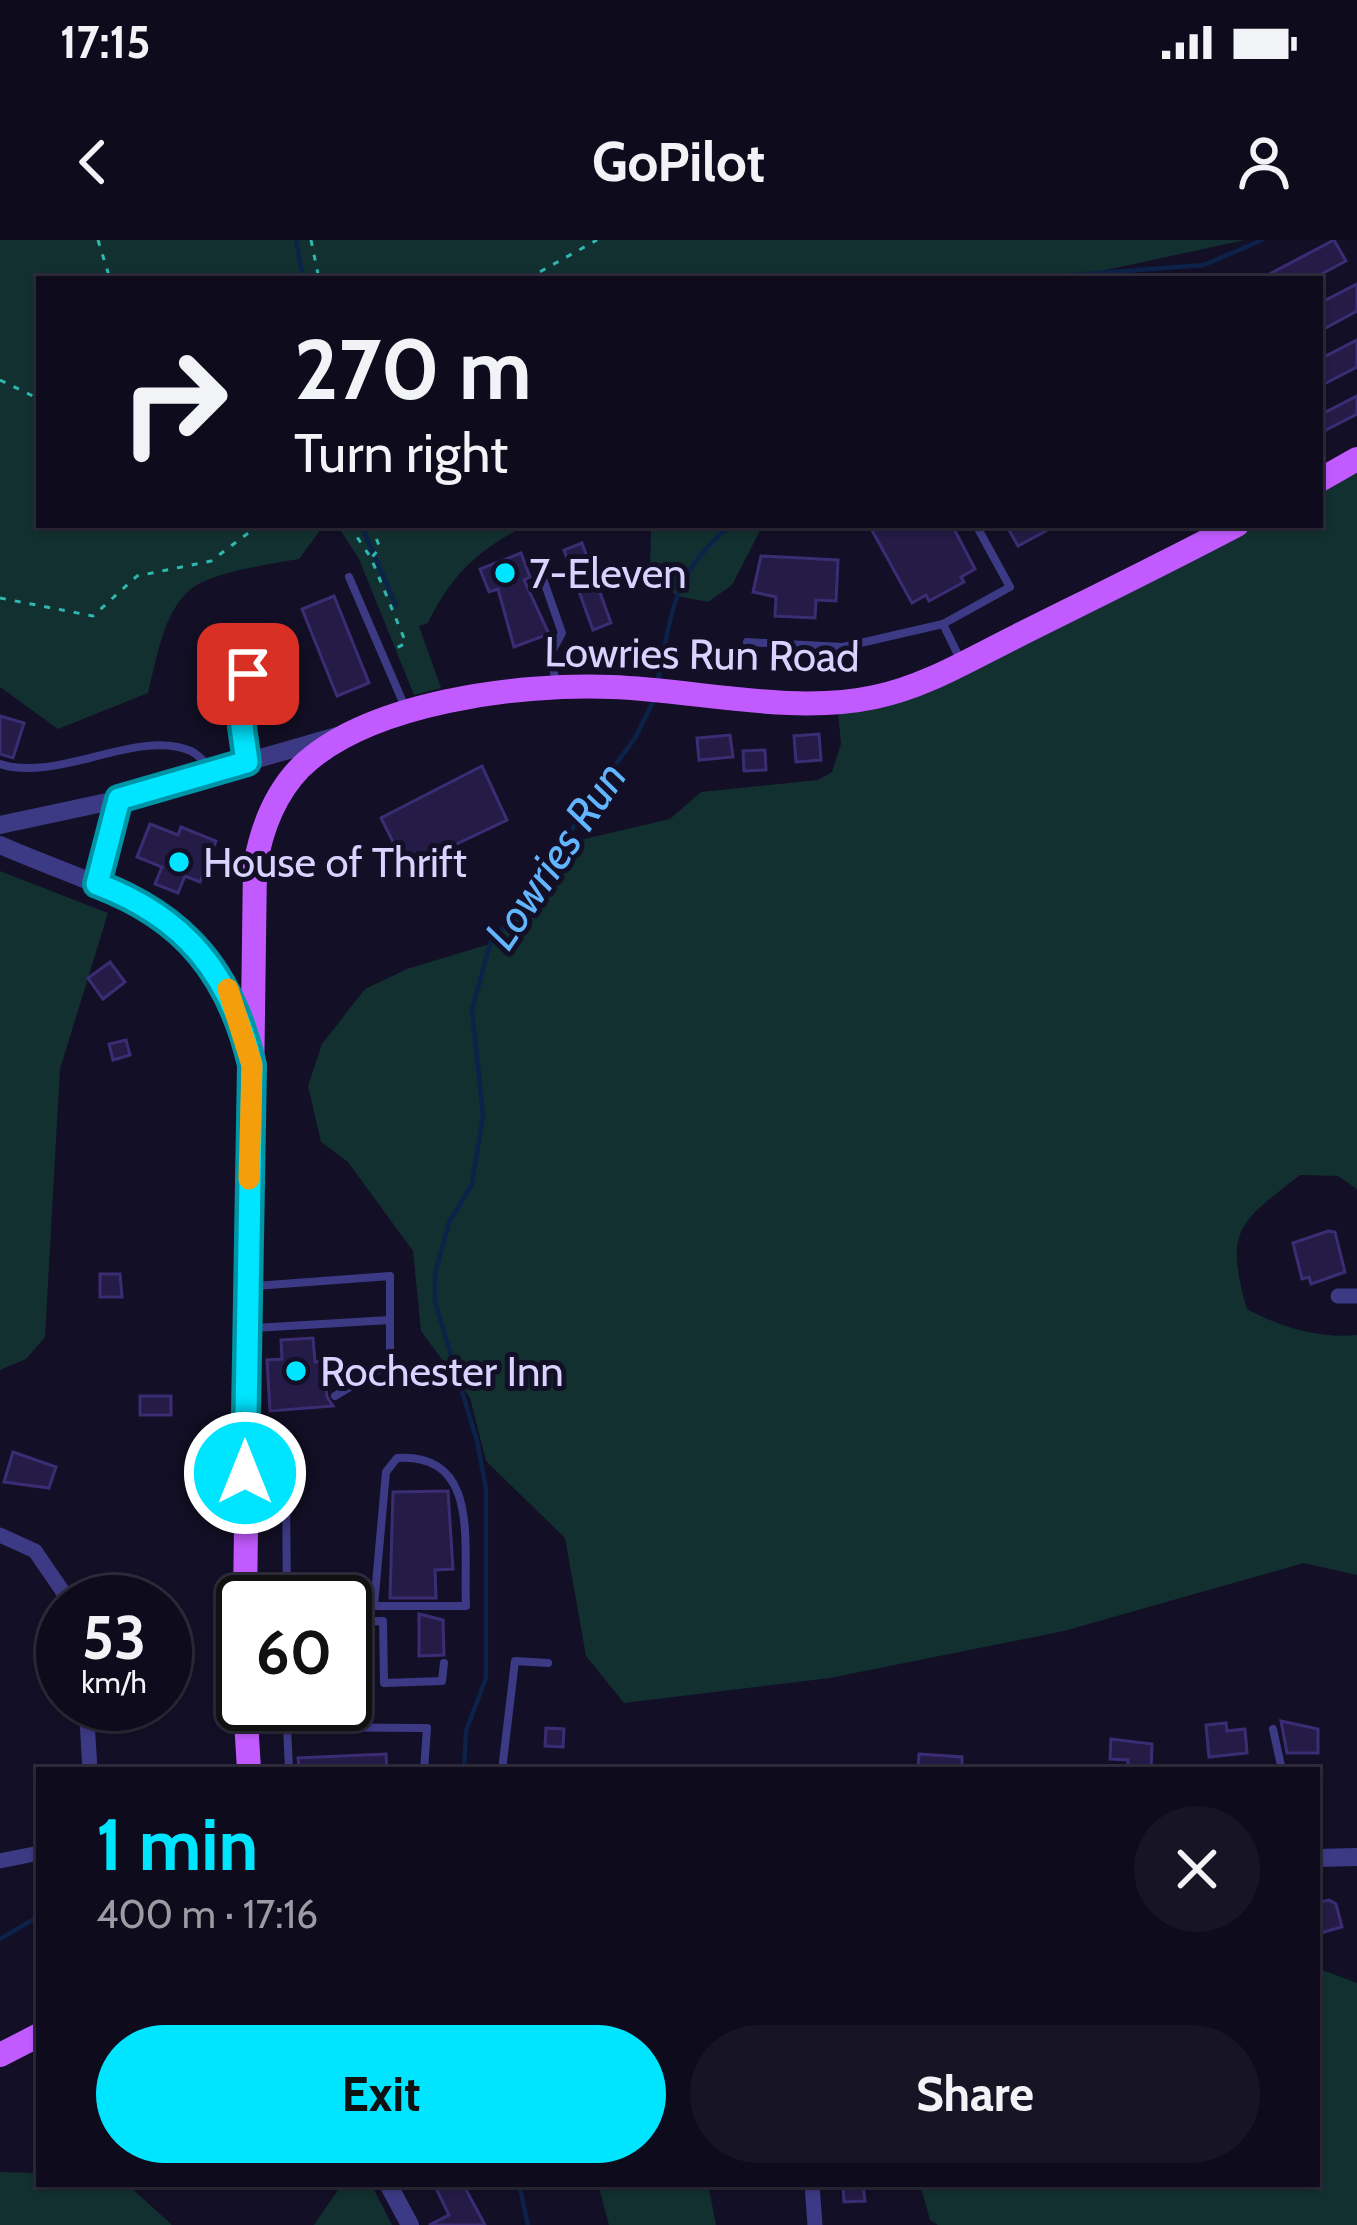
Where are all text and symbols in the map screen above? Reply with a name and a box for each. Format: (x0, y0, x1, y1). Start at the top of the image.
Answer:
text: 17:15 (60, 15, 150, 69)
icon: back (60, 129, 126, 195)
text: GoPilot (592, 129, 765, 195)
icon: person (1231, 129, 1297, 195)
text: 270 m (294, 318, 532, 420)
icon: right (96, 324, 252, 480)
text: Turn right (294, 420, 508, 486)
place label: 7-Eleven (529, 547, 687, 599)
marker: 7-Eleven (492, 560, 518, 586)
pin (197, 623, 299, 725)
street label: Lowries Run Road (544, 625, 860, 683)
icon: arrive (215, 641, 281, 707)
water label: Lowries Run (473, 751, 637, 959)
place label: House of Thrift (203, 836, 467, 888)
marker: House of Thrift (166, 849, 192, 875)
place label: Rochester Inn (320, 1345, 564, 1397)
marker: Rochester Inn (283, 1358, 309, 1384)
position arrow (182, 1410, 308, 1536)
speed limit sign: 60 (216, 1575, 372, 1731)
text: 53 (82, 1601, 146, 1674)
text: km/h (81, 1664, 147, 1701)
text: 1 min (96, 1801, 258, 1888)
button: close (1134, 1806, 1260, 1932)
text: 400 m · 17:16 (96, 1890, 318, 1938)
button: Exit (96, 2025, 666, 2163)
button: Share (690, 2025, 1260, 2163)

